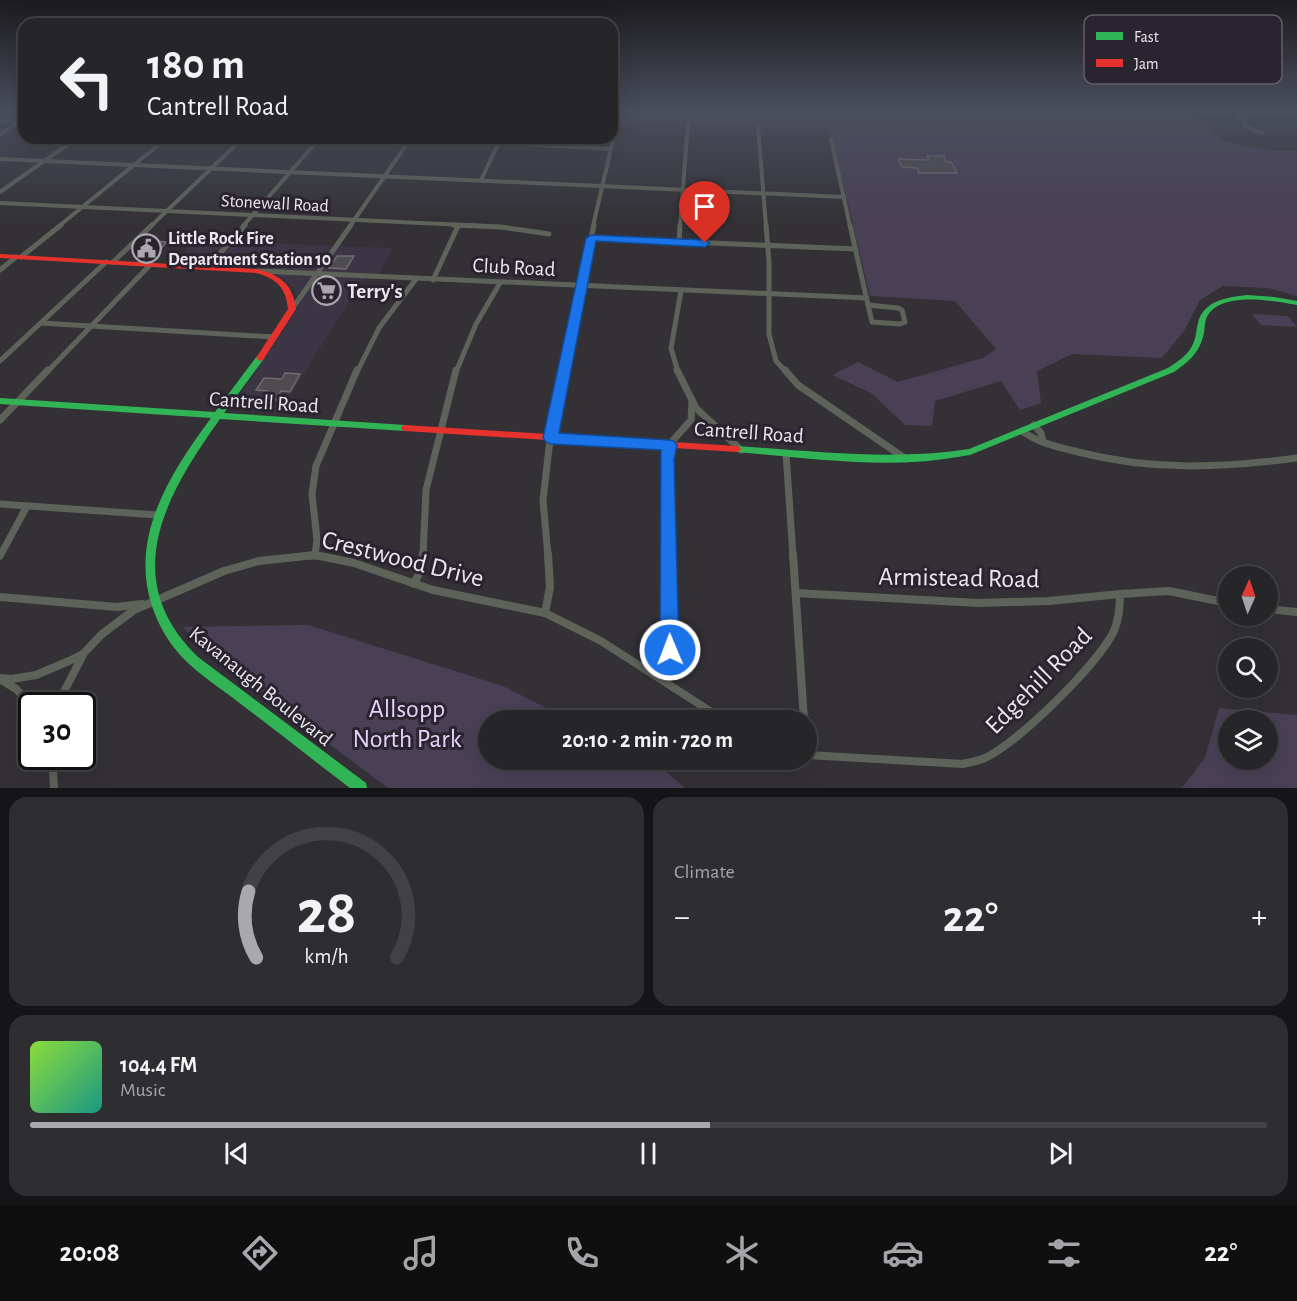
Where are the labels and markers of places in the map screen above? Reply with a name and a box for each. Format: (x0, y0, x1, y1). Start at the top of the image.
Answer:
pin (679, 181, 730, 243)
place label: Little Rock Fire Department Station 10 (168, 230, 331, 269)
public building icon: Little Rock Fire Department Station 10 (131, 232, 163, 264)
supermarket icon: Terry's (310, 275, 342, 307)
place label: Terry's (347, 281, 403, 302)

